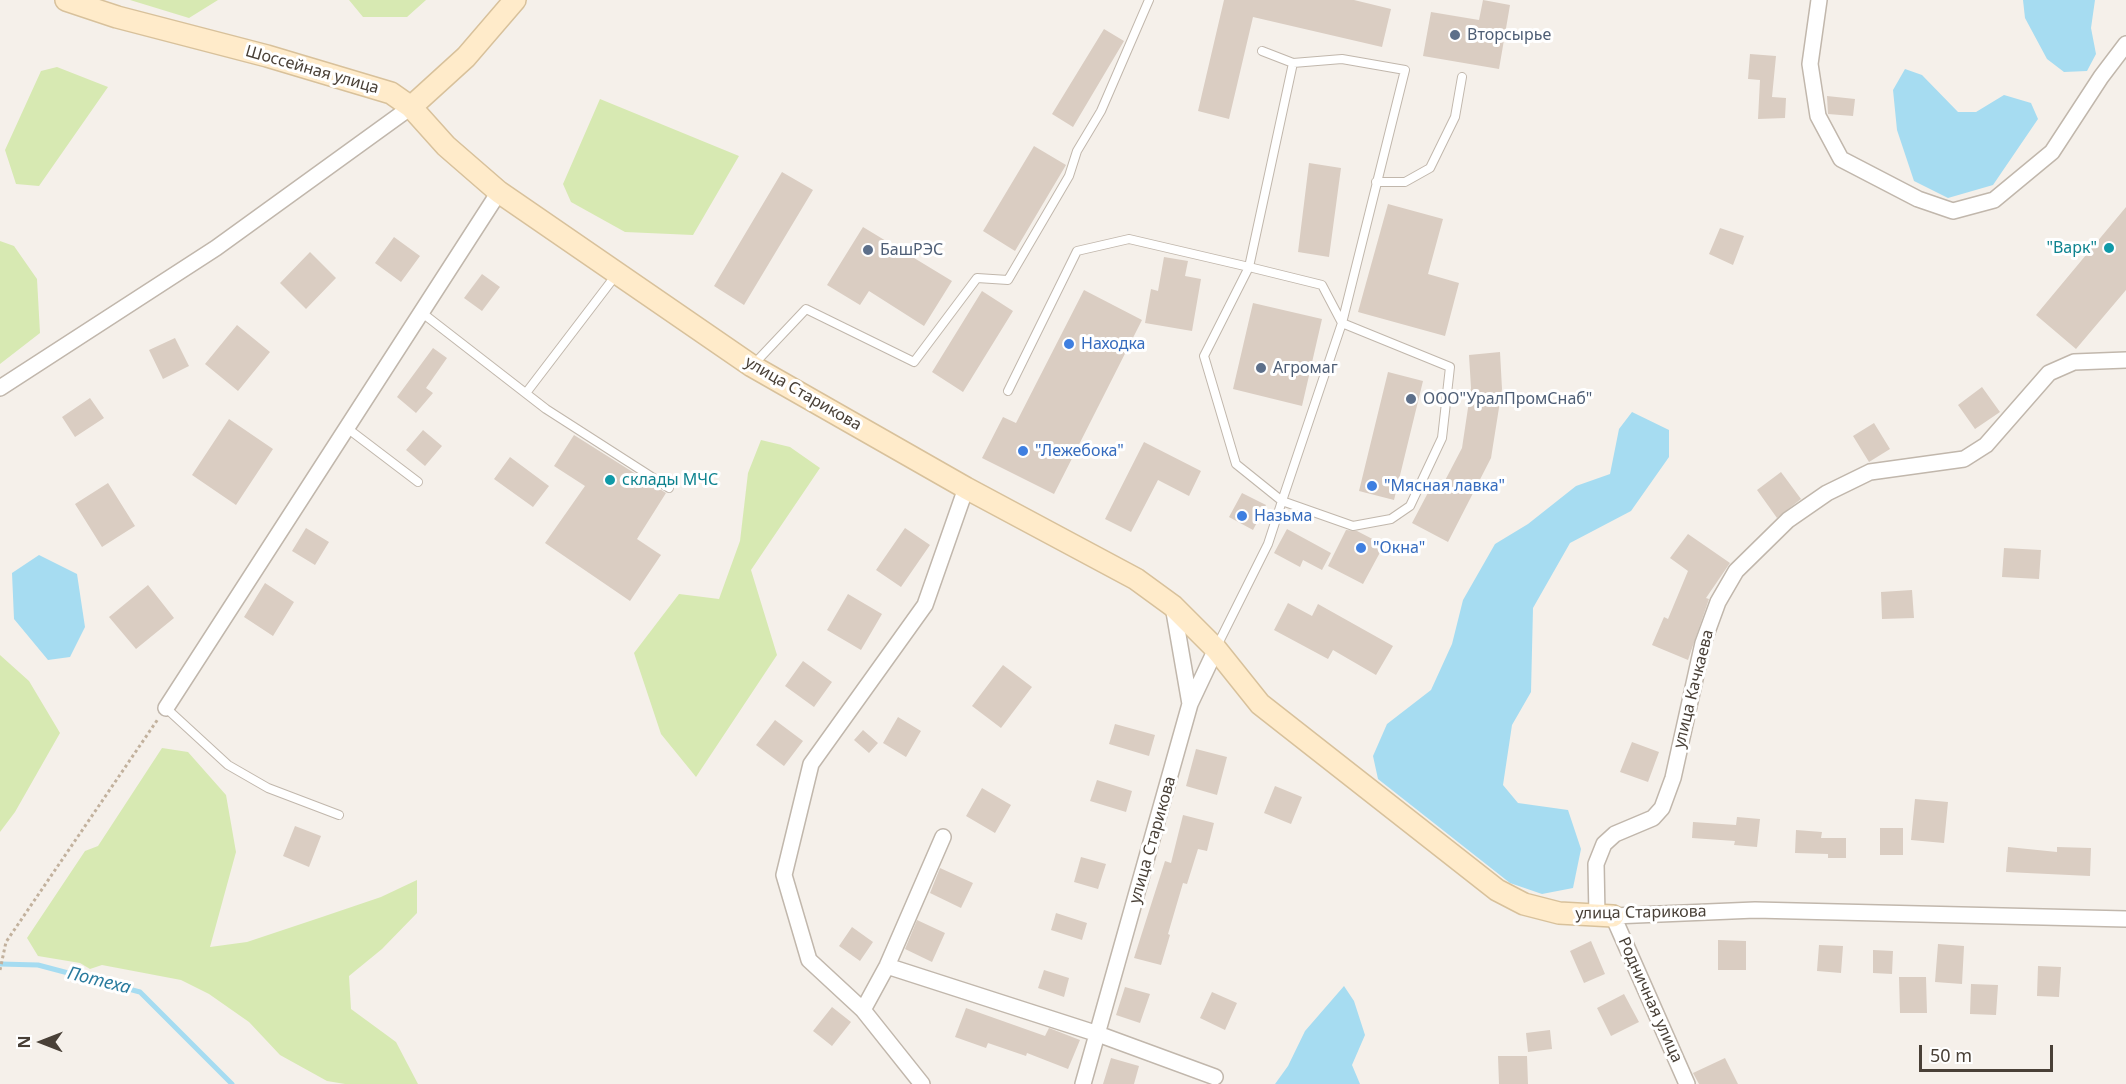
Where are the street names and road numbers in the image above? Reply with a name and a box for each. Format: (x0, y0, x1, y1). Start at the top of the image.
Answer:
street label: Шоссейная улица (243, 42, 381, 98)
street label: улица Старикова (741, 353, 865, 435)
street label: улица Качкаева (1670, 628, 1718, 750)
street label: улица Старикова (1126, 774, 1180, 906)
street label: улица Старикова (1575, 902, 1707, 924)
street label: Родничная улица (1614, 934, 1686, 1066)

